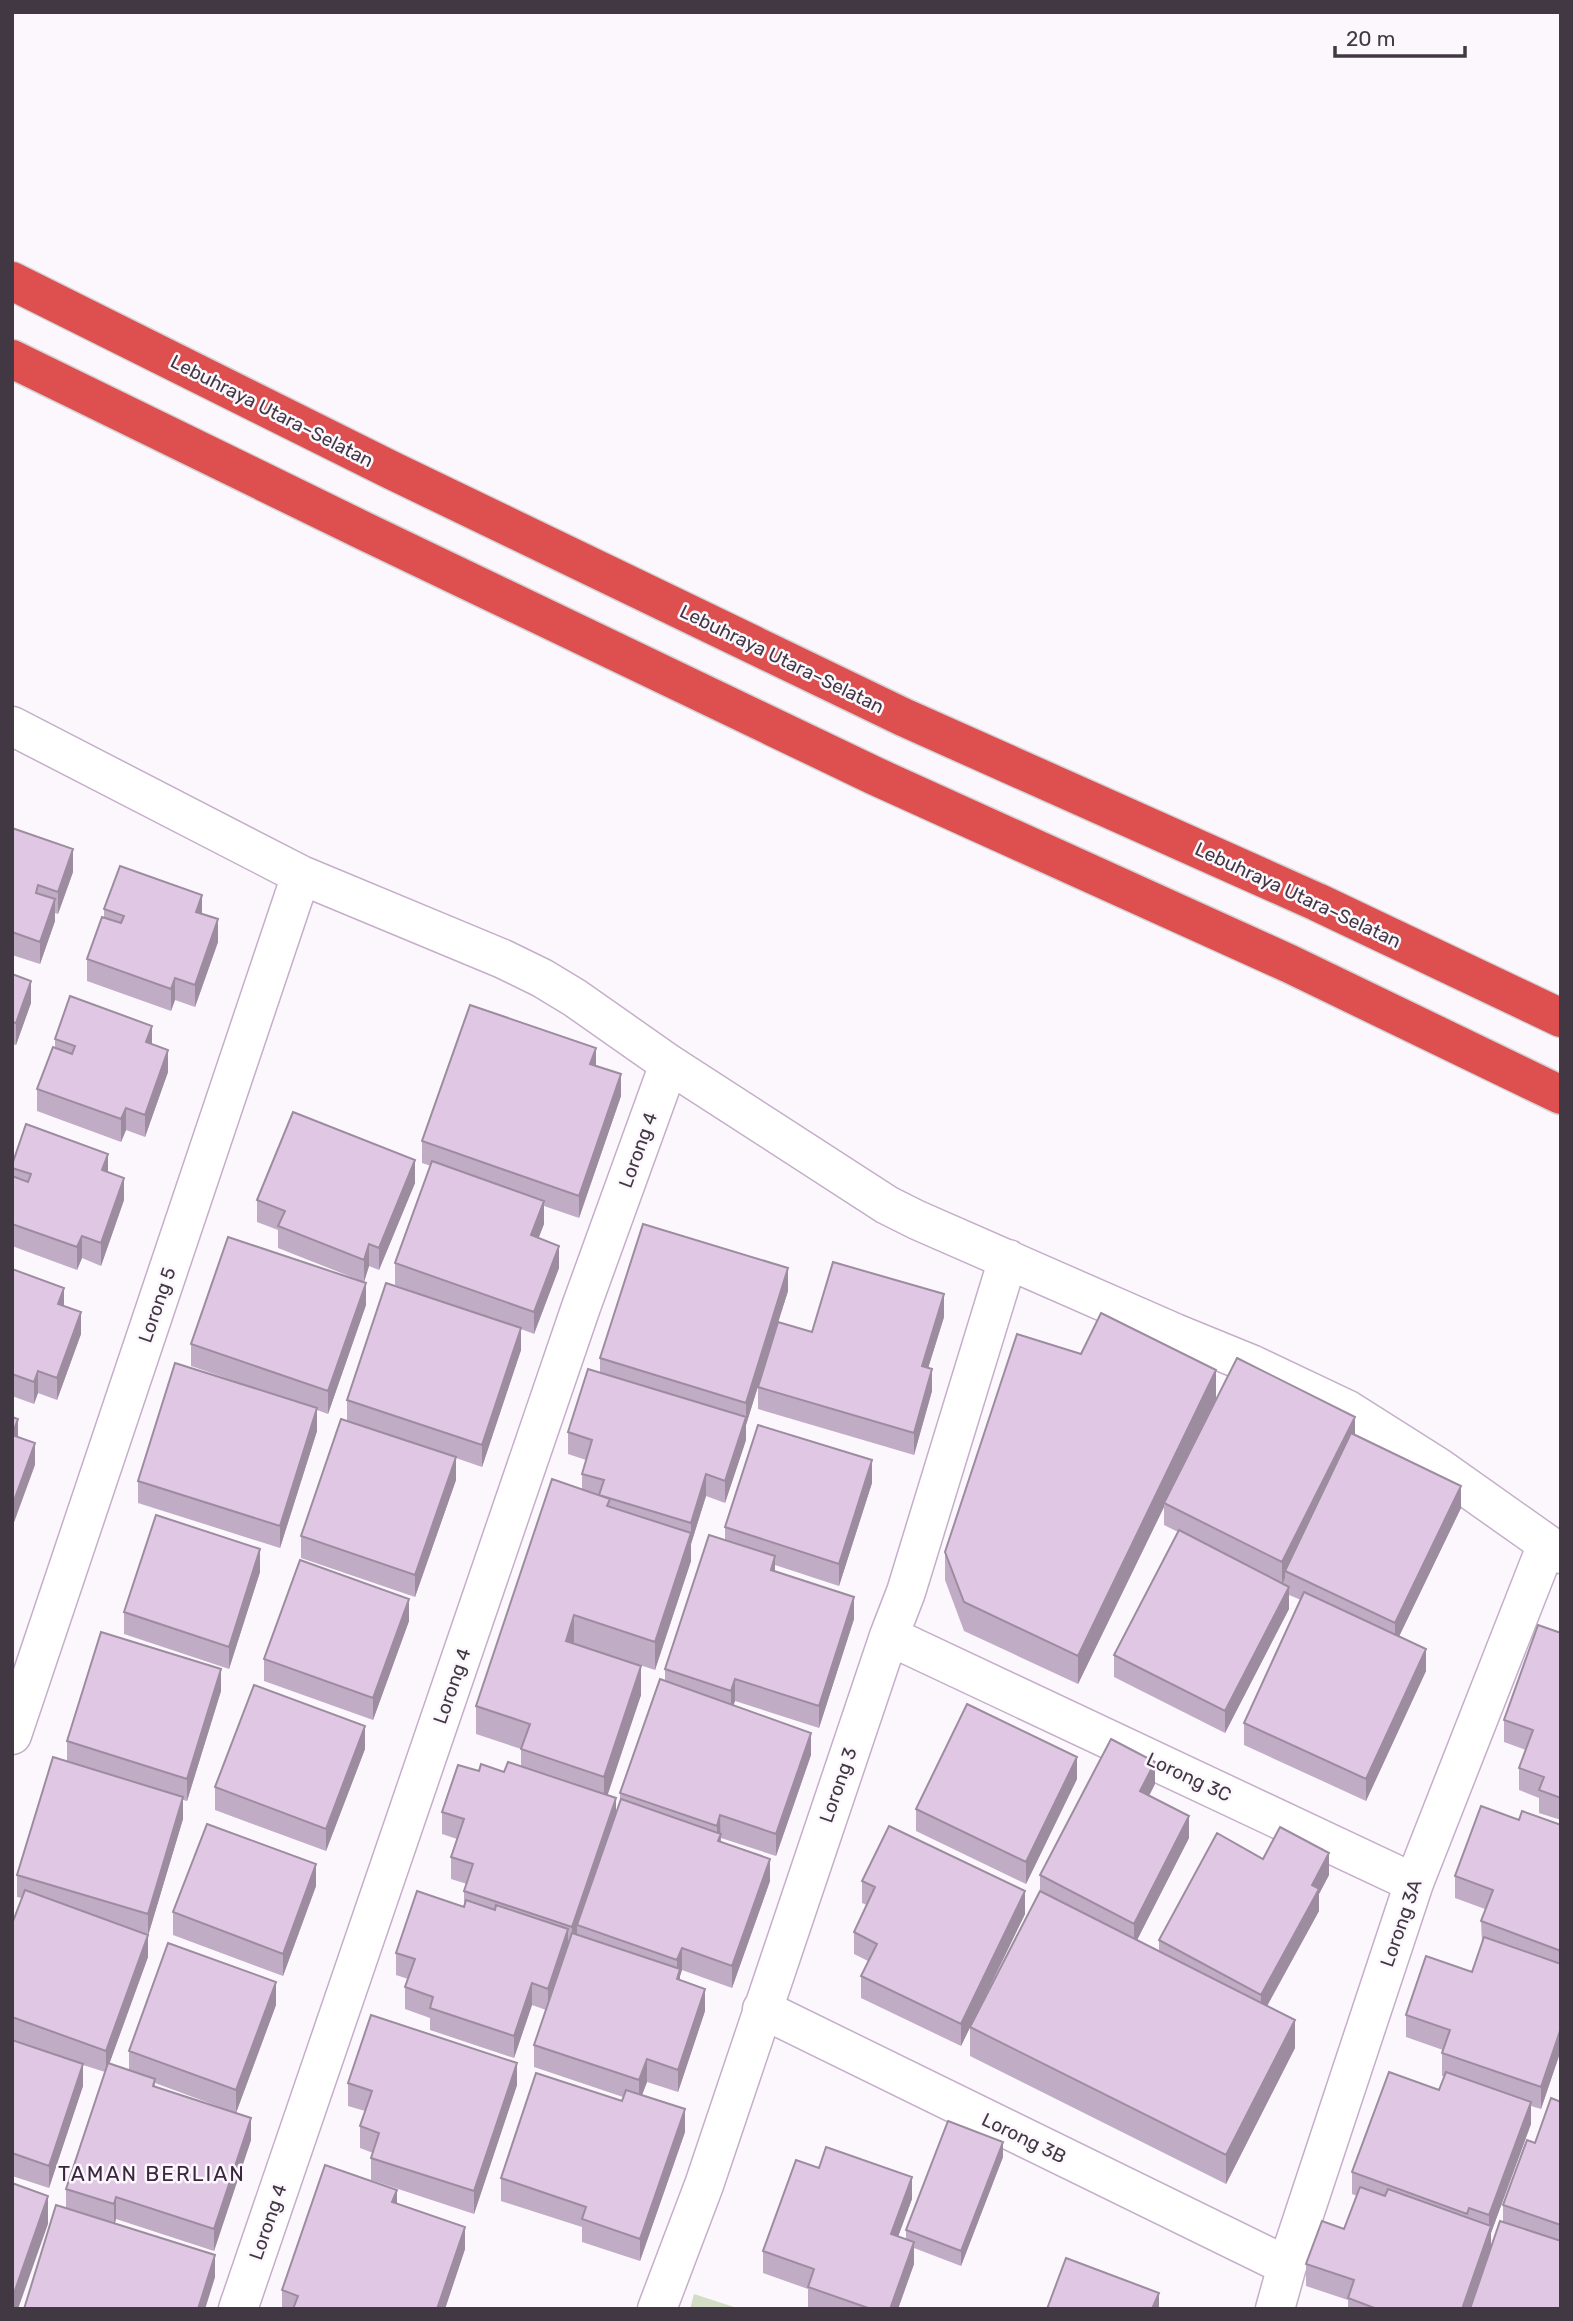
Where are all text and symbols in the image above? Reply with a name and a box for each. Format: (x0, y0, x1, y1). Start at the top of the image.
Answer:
scale bar (1335, 14, 1464, 58)
text: 20 m (1346, 26, 1395, 51)
street label: Lebuhraya Utara–Selatan (167, 350, 377, 472)
street label: Lebuhraya Utara–Selatan (676, 599, 888, 719)
street label: Lebuhraya Utara–Selatan (1191, 837, 1405, 953)
street label: Lorong 4 (614, 1109, 662, 1191)
street label: Lorong 5 (133, 1264, 181, 1346)
street label: Lorong 4 (428, 1645, 476, 1727)
street label: Lorong 3 (814, 1744, 862, 1826)
street label: Lorong 3C (1143, 1747, 1235, 1807)
street label: Lorong 3A (1375, 1876, 1427, 1970)
street label: Lorong 3B (978, 2108, 1070, 2168)
district label: TAMAN BERLIAN (58, 2161, 246, 2186)
street label: Lorong 4 (244, 2181, 292, 2263)

